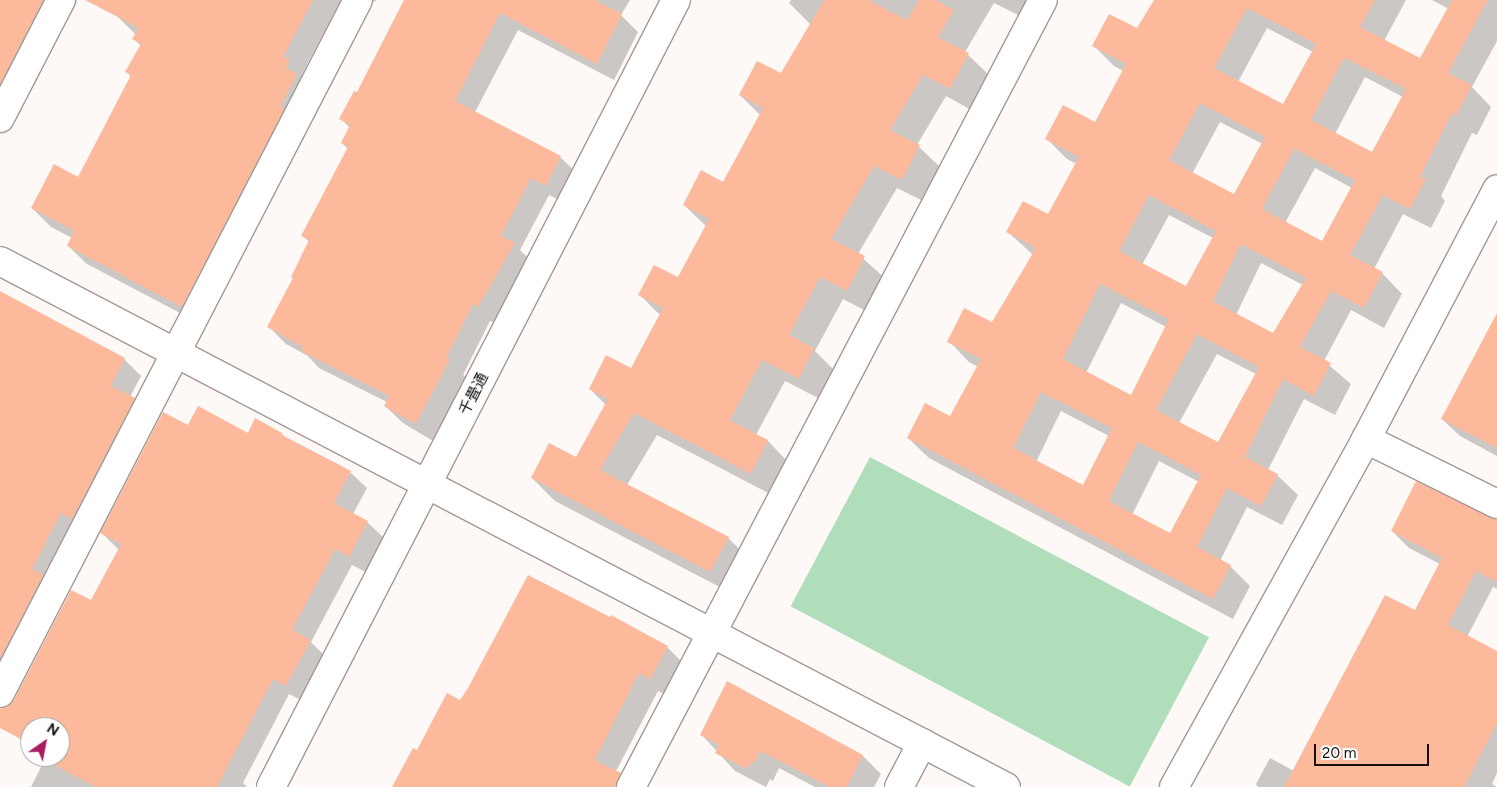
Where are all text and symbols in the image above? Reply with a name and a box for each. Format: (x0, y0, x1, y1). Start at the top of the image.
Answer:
street label: 千畳通 (456, 370, 492, 418)
north arrow (20, 717, 70, 767)
text: N (44, 720, 62, 740)
scale bar (1317, 734, 1432, 766)
text: 20 m (1322, 744, 1356, 762)

